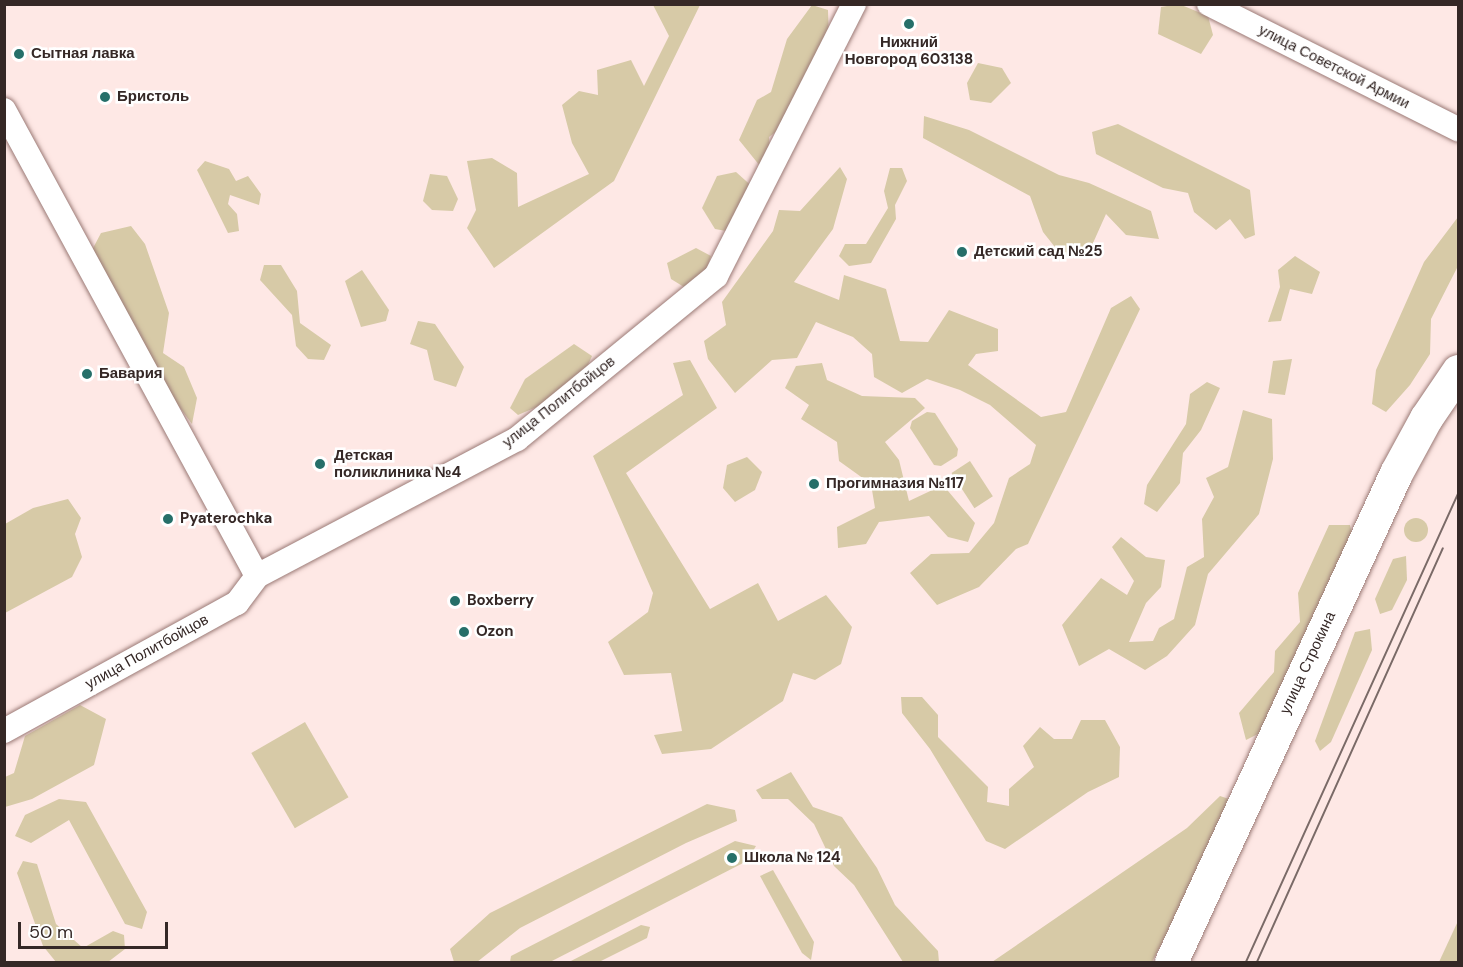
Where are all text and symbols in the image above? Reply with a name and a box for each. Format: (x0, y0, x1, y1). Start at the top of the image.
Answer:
marker: Нижний Новгород 603138 (902, 17, 916, 31)
street label: улица Советской Армии (1255, 21, 1413, 113)
place label: Нижний Новгород 603138 (845, 33, 973, 68)
place label: Сытная лавка (31, 45, 135, 63)
marker: Сытная лавка (12, 47, 26, 61)
place label: Бристоль (117, 88, 189, 106)
marker: Бристоль (98, 90, 112, 104)
place label: Детский сад №25 (974, 243, 1103, 261)
marker: Детский сад №25 (955, 245, 969, 259)
street label: улица Политбойцов (499, 352, 619, 452)
place label: Бавария (99, 365, 163, 383)
marker: Бавария (80, 367, 94, 381)
place label: Детская поликлиника №4 (334, 446, 461, 481)
marker: Детская поликлиника №4 (311, 455, 329, 473)
place label: Прогимназия №117 (826, 475, 964, 493)
marker: Прогимназия №117 (807, 477, 821, 491)
place label: Pyaterochka (180, 510, 272, 528)
marker: Pyaterochka (161, 512, 175, 526)
place label: Boxberry (467, 592, 534, 610)
marker: Boxberry (448, 594, 462, 608)
street label: улица Строкина (1276, 609, 1340, 717)
street label: улица Политбойцов (82, 611, 212, 693)
place label: Ozon (476, 623, 514, 641)
marker: Ozon (457, 625, 471, 639)
place label: Школа № 124 (744, 849, 841, 867)
marker: Школа № 124 (725, 851, 739, 865)
scale bar (21, 910, 171, 948)
text: 50 m (29, 920, 73, 944)

